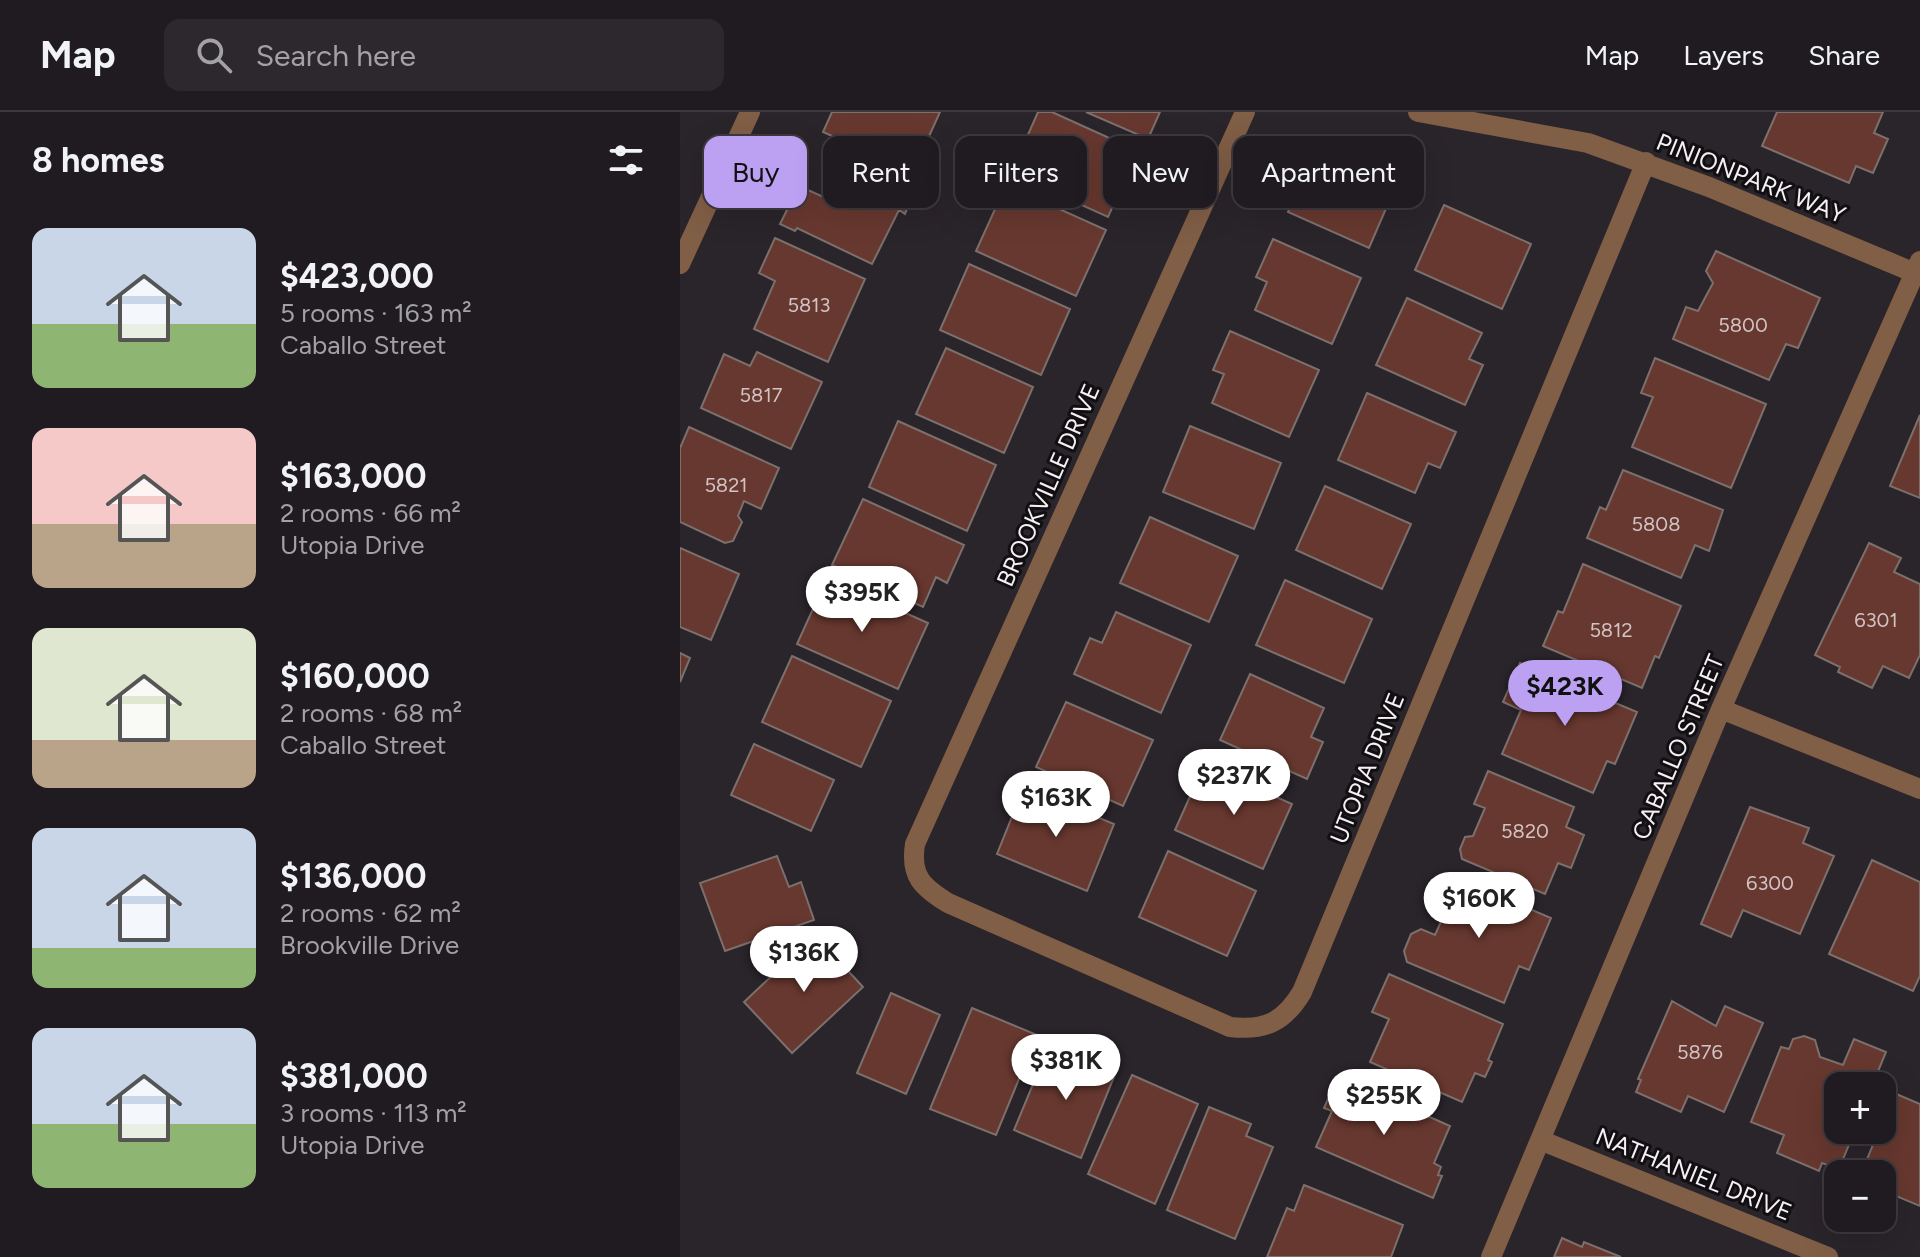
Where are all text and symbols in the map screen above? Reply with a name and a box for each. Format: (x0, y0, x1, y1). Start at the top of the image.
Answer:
search box (164, 19, 724, 91)
text: Map (40, 32, 116, 78)
icon: search (192, 33, 236, 77)
text: Search here (256, 37, 416, 74)
text: Map (1585, 38, 1639, 72)
text: Layers (1683, 38, 1764, 72)
text: Share (1808, 38, 1880, 72)
street label: PINIONPARK WAY (1652, 127, 1850, 229)
chip: Buy (704, 136, 807, 208)
chip: Rent (823, 136, 939, 208)
chip: Filters (955, 136, 1087, 208)
chip: New (1103, 136, 1217, 208)
chip: Apartment (1233, 136, 1424, 208)
icon: filters (604, 138, 648, 182)
text: 8 homes (32, 140, 164, 181)
text: $423,000 (280, 256, 434, 297)
icon: home (96, 260, 192, 356)
house number: 5813 (788, 293, 830, 317)
text: 5 rooms · 163 m² (280, 297, 472, 329)
house number: 5800 (1718, 313, 1768, 337)
text: Caballo Street (280, 329, 446, 361)
street label: BROOKVILLE DRIVE (990, 379, 1106, 591)
house number: 5817 (740, 383, 783, 407)
text: $163,000 (280, 456, 427, 497)
icon: home (96, 460, 192, 556)
house number: 5821 (704, 473, 748, 497)
text: 2 rooms · 66 m² (280, 497, 461, 529)
house number: 5808 (1632, 512, 1680, 536)
text: Utopia Drive (280, 529, 424, 561)
pin: $395K (806, 566, 918, 634)
text: $395K (824, 576, 900, 608)
house number: 6301 (1854, 608, 1898, 632)
house number: 5812 (1589, 618, 1633, 642)
street label: CABALLO STREET (1626, 650, 1730, 844)
text: $160,000 (280, 656, 430, 697)
icon: home (96, 660, 192, 756)
pin: $423K (1509, 660, 1621, 728)
text: $423K (1526, 670, 1604, 702)
street label: UTOPIA DRIVE (1324, 688, 1410, 848)
text: 2 rooms · 68 m² (280, 697, 462, 729)
text: Caballo Street (280, 729, 446, 761)
pin: $237K (1178, 749, 1290, 817)
text: $237K (1196, 759, 1272, 791)
pin: $163K (1000, 771, 1112, 839)
text: $163K (1020, 781, 1092, 813)
house number: 5820 (1501, 819, 1549, 843)
text: $136,000 (280, 856, 427, 897)
icon: home (96, 860, 192, 956)
house number: 6300 (1746, 871, 1794, 895)
pin: $160K (1423, 872, 1535, 940)
text: $160K (1442, 882, 1516, 914)
text: 2 rooms · 62 m² (280, 897, 461, 929)
pin: $136K (748, 926, 860, 994)
text: Brookville Drive (280, 929, 459, 961)
text: $136K (768, 936, 840, 968)
pin: $381K (1010, 1034, 1122, 1102)
house number: 5876 (1677, 1040, 1723, 1064)
text: $381K (1029, 1044, 1103, 1076)
text: $381,000 (280, 1056, 428, 1097)
icon: home (96, 1060, 192, 1156)
pin: $255K (1328, 1069, 1440, 1137)
map controls (1824, 1072, 1896, 1232)
button: + (1824, 1072, 1896, 1144)
text: $255K (1346, 1079, 1423, 1111)
text: 3 rooms · 113 m² (280, 1097, 467, 1129)
street label: NATHANIEL DRIVE (1592, 1121, 1796, 1227)
text: Utopia Drive (280, 1129, 424, 1161)
button: − (1824, 1160, 1896, 1232)

